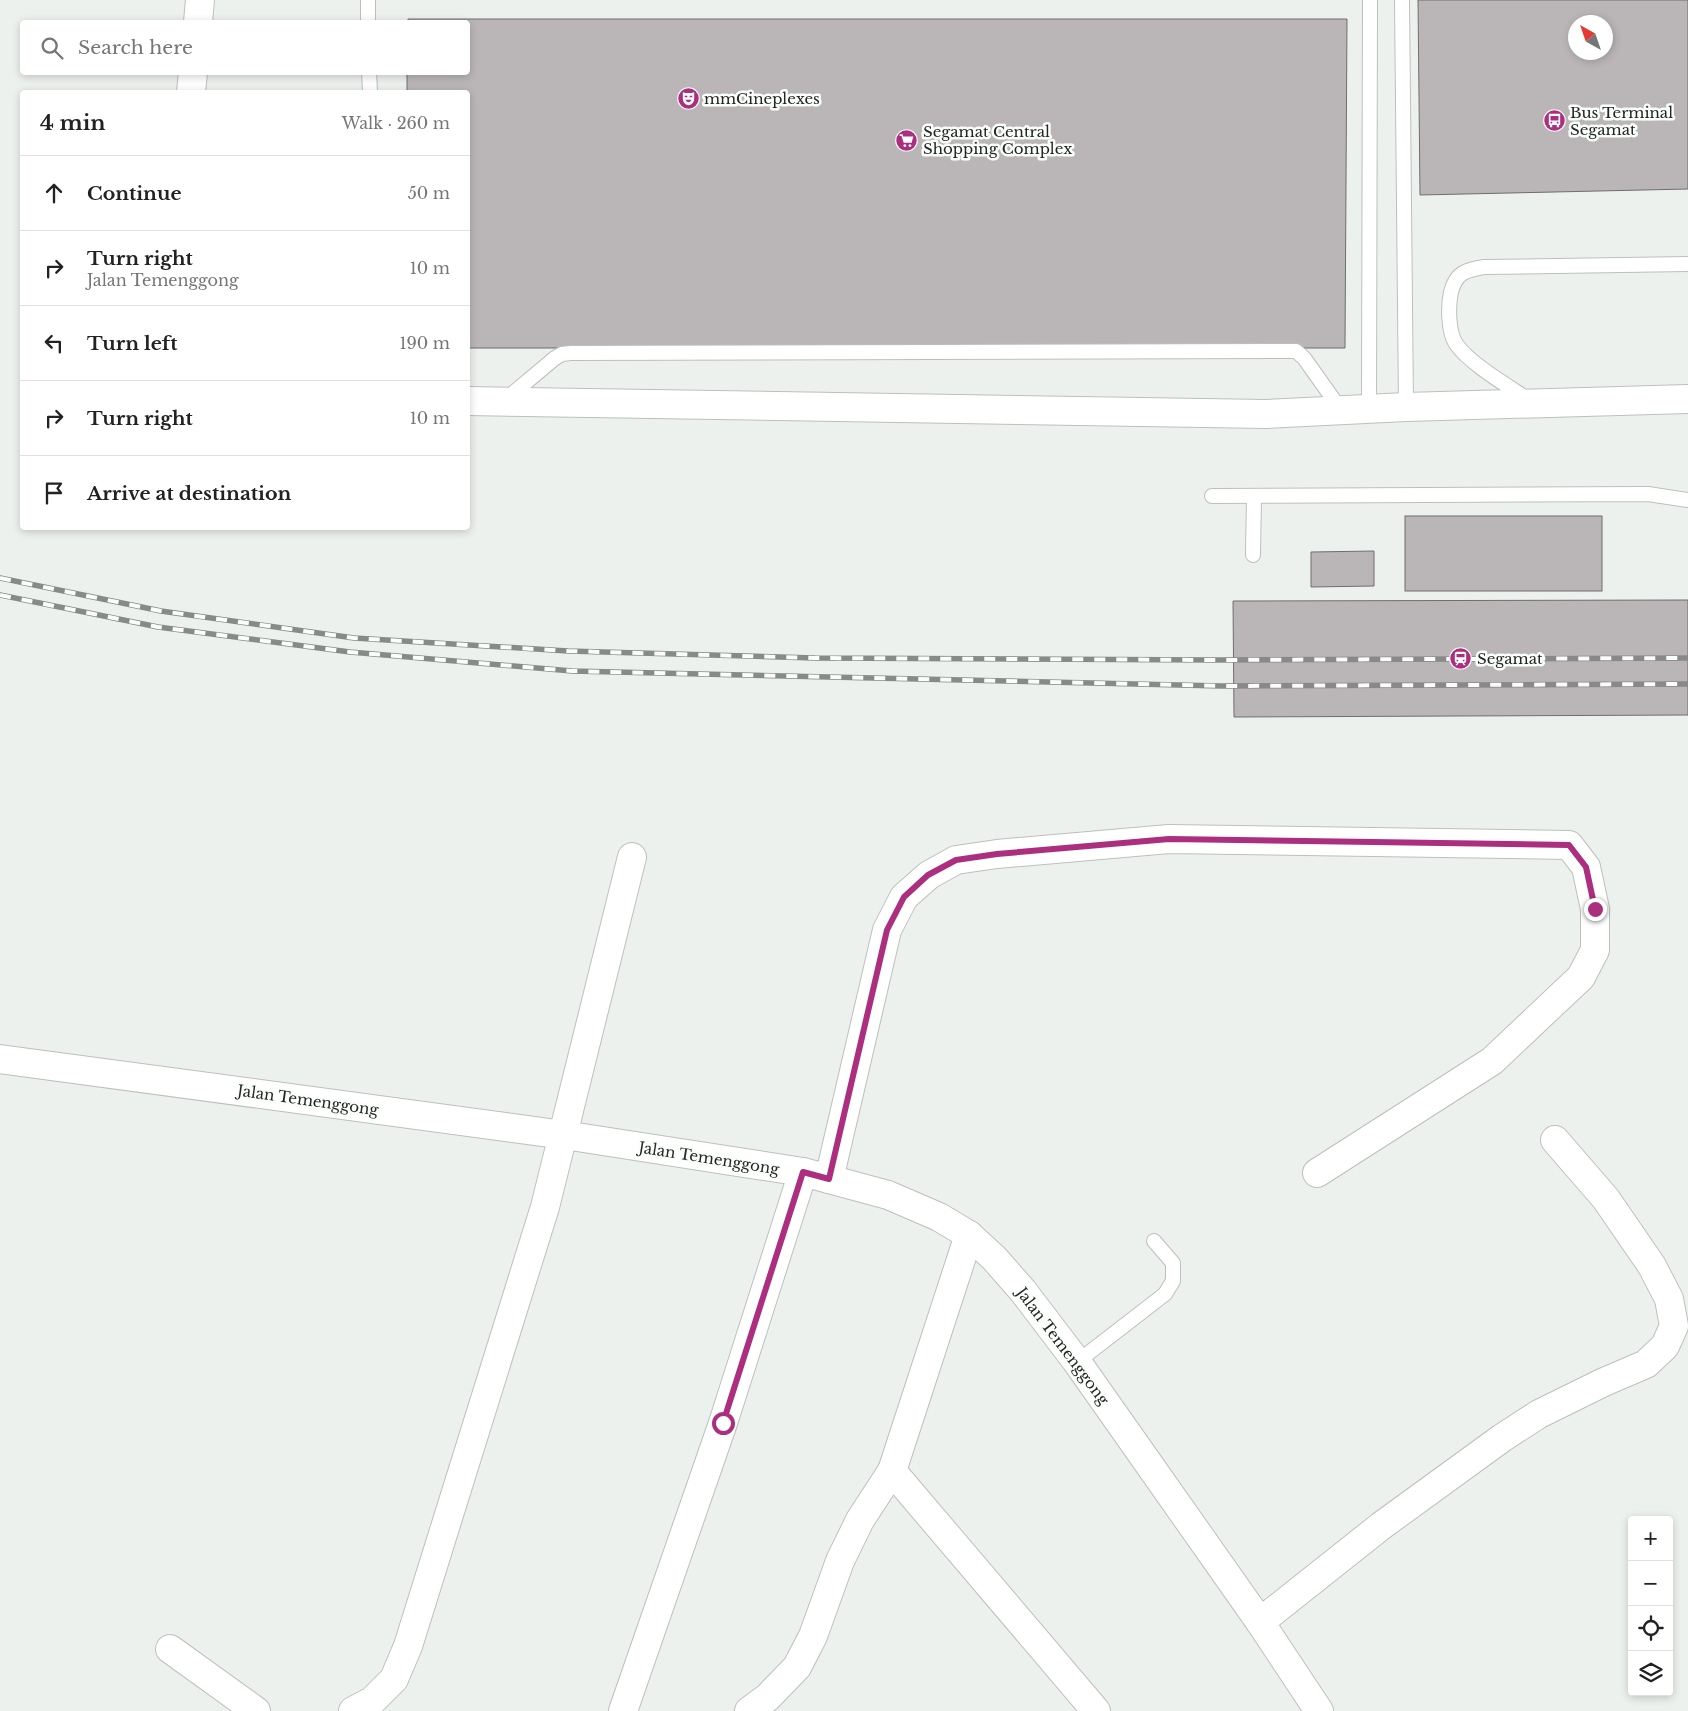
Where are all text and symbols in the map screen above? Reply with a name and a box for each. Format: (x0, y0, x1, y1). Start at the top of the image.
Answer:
north arrow (1568, 15, 1613, 60)
search box (20, 20, 470, 75)
icon: search (38, 34, 66, 62)
text: Search here (78, 36, 193, 59)
theatre icon: mmCineplexes (676, 86, 700, 110)
place label: mmCineplexes (704, 89, 820, 108)
place label: Bus Terminal Segamat (1570, 103, 1673, 139)
bus stop icon: Bus Terminal Segamat (1542, 109, 1566, 133)
text: 4 min (40, 110, 106, 136)
text: Walk · 260 m (342, 113, 450, 133)
place label: Segamat Central Shopping Complex (923, 122, 1072, 158)
supermarket icon: Segamat Central Shopping Complex (895, 128, 919, 152)
icon: ahead (40, 179, 68, 207)
text: Continue (87, 182, 182, 205)
text: 50 m (408, 183, 450, 203)
text: Turn right (87, 247, 193, 270)
icon: right (40, 254, 68, 282)
text: 10 m (410, 258, 450, 278)
text: Jalan Temenggong (87, 270, 239, 290)
icon: left (40, 329, 68, 357)
text: Turn left (87, 332, 178, 355)
text: 190 m (399, 333, 450, 353)
icon: right (40, 404, 68, 432)
text: Turn right (87, 407, 193, 430)
text: 10 m (410, 408, 450, 428)
icon: arrive (40, 479, 68, 507)
text: Arrive at destination (87, 482, 291, 505)
station icon: Segamat (1449, 646, 1473, 670)
place label: Segamat (1477, 649, 1543, 668)
route end (1584, 898, 1607, 921)
street label: Jalan Temenggong (234, 1080, 381, 1119)
street label: Jalan Temenggong (635, 1137, 782, 1179)
street label: Jalan Temenggong (1011, 1282, 1114, 1409)
route start (712, 1412, 735, 1435)
map controls (1628, 1516, 1673, 1696)
button: + (1628, 1516, 1673, 1561)
button: − (1628, 1561, 1673, 1606)
button: locate (1628, 1606, 1673, 1651)
button: layers (1628, 1651, 1673, 1696)

